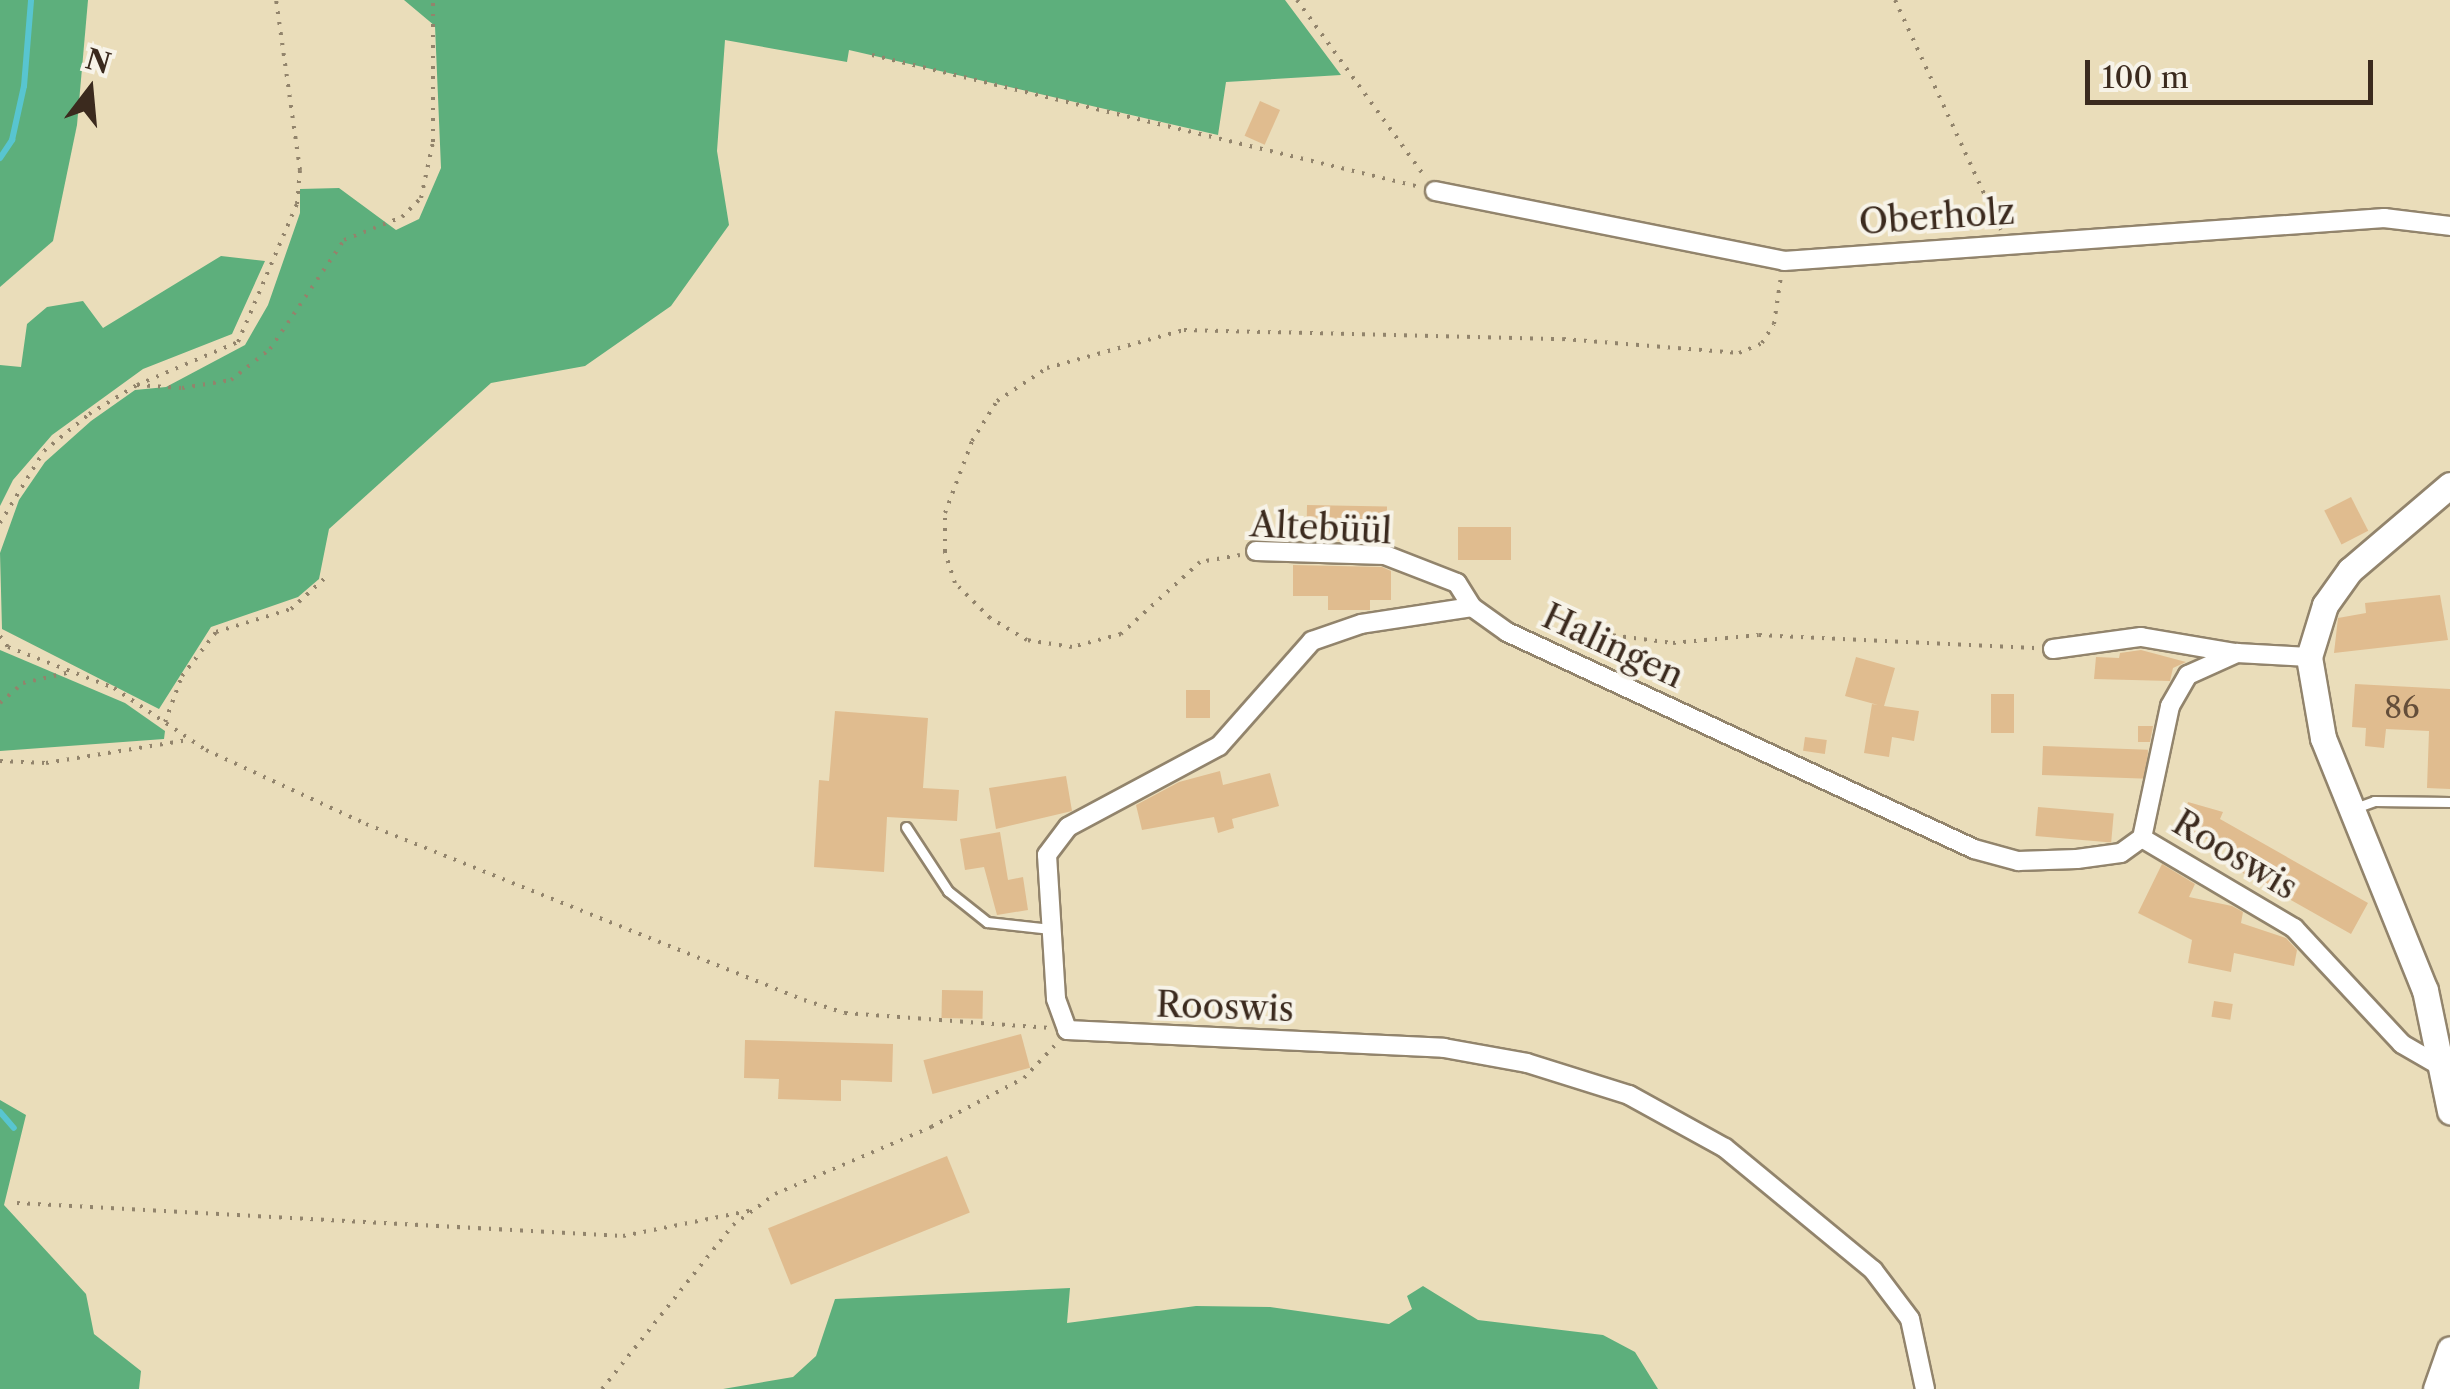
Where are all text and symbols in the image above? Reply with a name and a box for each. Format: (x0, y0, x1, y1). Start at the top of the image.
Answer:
north arrow (40, 40, 140, 140)
scale bar (2090, 40, 2378, 102)
text: N (82, 41, 115, 81)
text: 100 m (2102, 59, 2189, 96)
street label: Oberholz (1858, 191, 2016, 243)
street label: Altebüül (1249, 503, 1393, 553)
street label: Halingen (1536, 595, 1690, 697)
house number: 86 (2384, 690, 2420, 726)
street label: Rooswis (2165, 801, 2305, 909)
street label: Rooswis (1155, 984, 1295, 1030)

